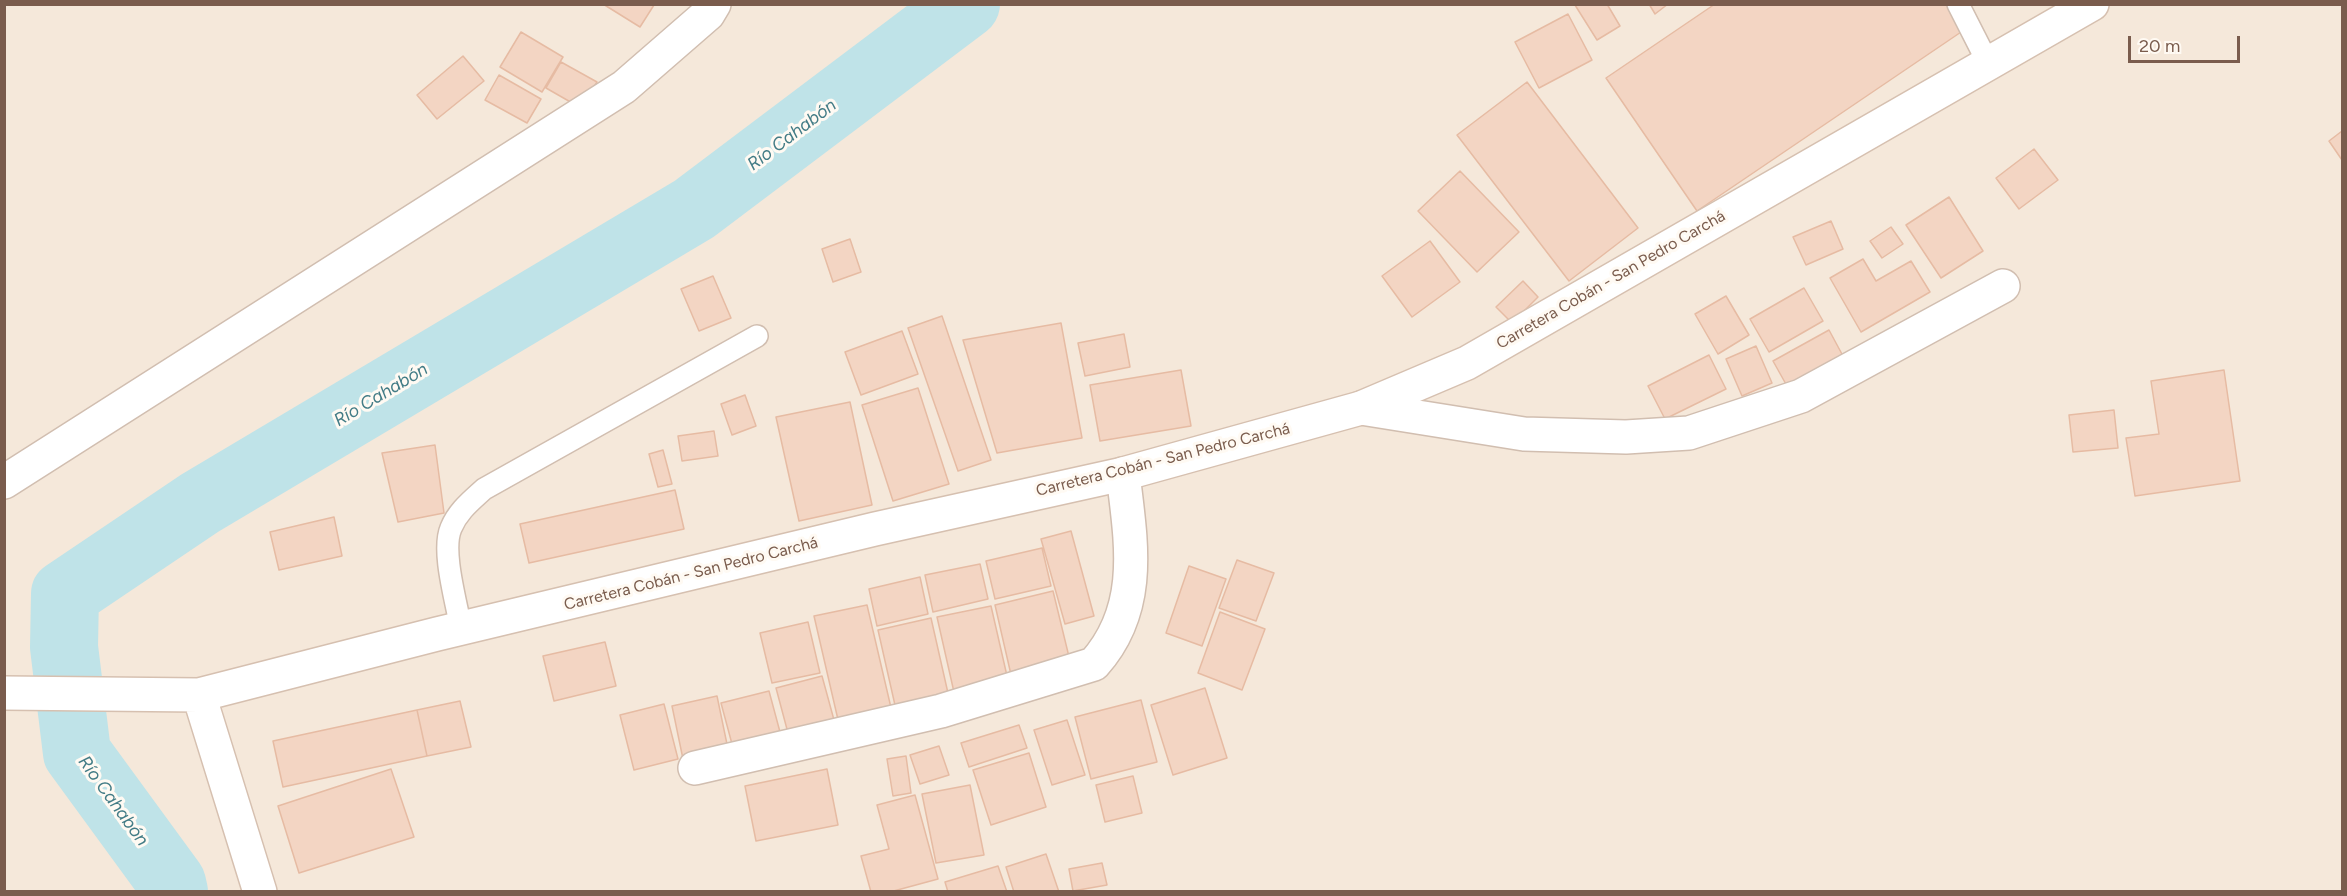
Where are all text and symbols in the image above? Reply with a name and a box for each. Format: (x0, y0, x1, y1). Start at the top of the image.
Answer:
scale bar (2131, 24, 2244, 62)
text: 20 m (2139, 35, 2180, 57)
water label: Río Cahabón (743, 95, 841, 175)
street label: Carretera Cobán - San Pedro Carchá (1493, 206, 1729, 354)
water label: Río Cahabón (330, 359, 432, 431)
street label: Carretera Cobán - San Pedro Carchá (1034, 419, 1292, 501)
street label: Carretera Cobán - San Pedro Carchá (562, 533, 820, 615)
water label: Río Cahabón (73, 752, 153, 850)

